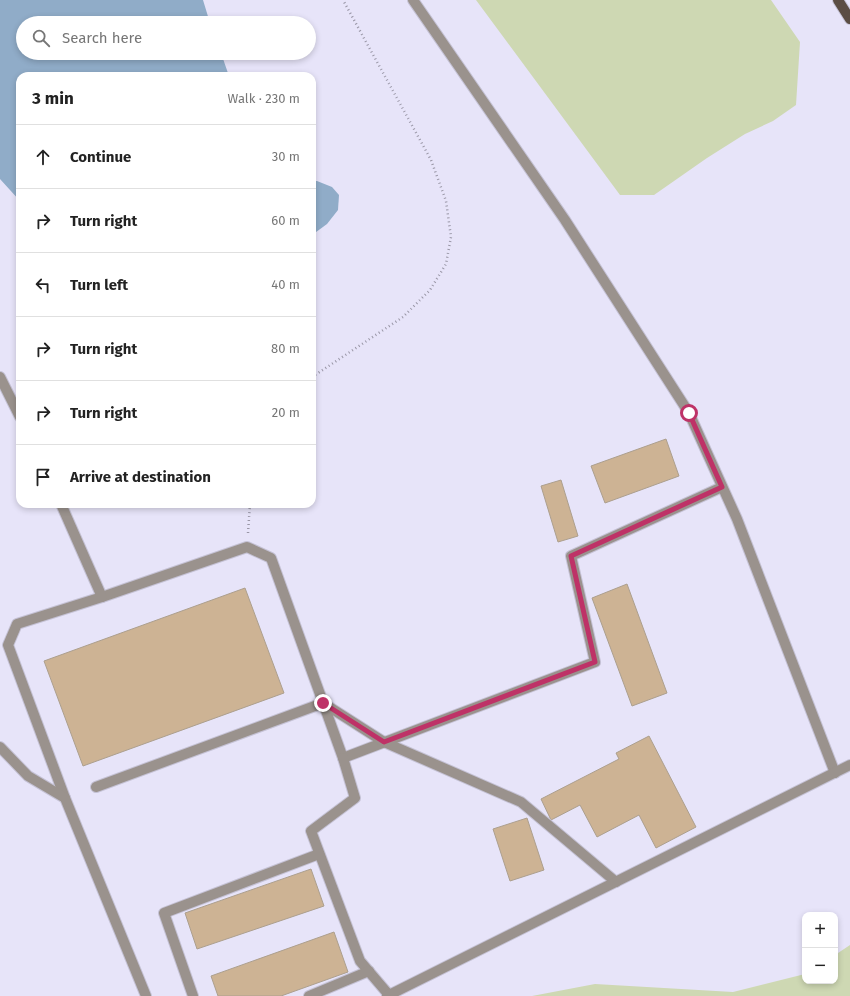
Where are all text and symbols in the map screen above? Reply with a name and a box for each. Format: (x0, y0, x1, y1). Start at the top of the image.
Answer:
search box (16, 16, 316, 60)
icon: search (30, 27, 52, 49)
text: Search here (62, 29, 142, 47)
text: 3 min (32, 88, 74, 109)
text: Walk · 230 m (228, 91, 300, 106)
icon: ahead (32, 146, 54, 168)
text: Continue (70, 148, 131, 166)
text: 30 m (272, 149, 300, 164)
icon: right (32, 210, 54, 232)
text: Turn right (70, 212, 137, 230)
text: 60 m (271, 213, 300, 228)
icon: left (32, 274, 54, 296)
text: Turn left (70, 276, 128, 294)
text: 40 m (271, 277, 300, 292)
icon: right (32, 338, 54, 360)
text: Turn right (70, 340, 137, 358)
text: 80 m (271, 341, 300, 356)
icon: right (32, 402, 54, 424)
text: Turn right (70, 404, 137, 422)
route start (680, 404, 698, 422)
text: 20 m (272, 405, 300, 420)
icon: arrive (32, 466, 54, 488)
text: Arrive at destination (70, 468, 211, 486)
route end (314, 694, 332, 712)
map controls (802, 912, 838, 984)
button: + (802, 912, 838, 948)
button: − (802, 948, 838, 984)

